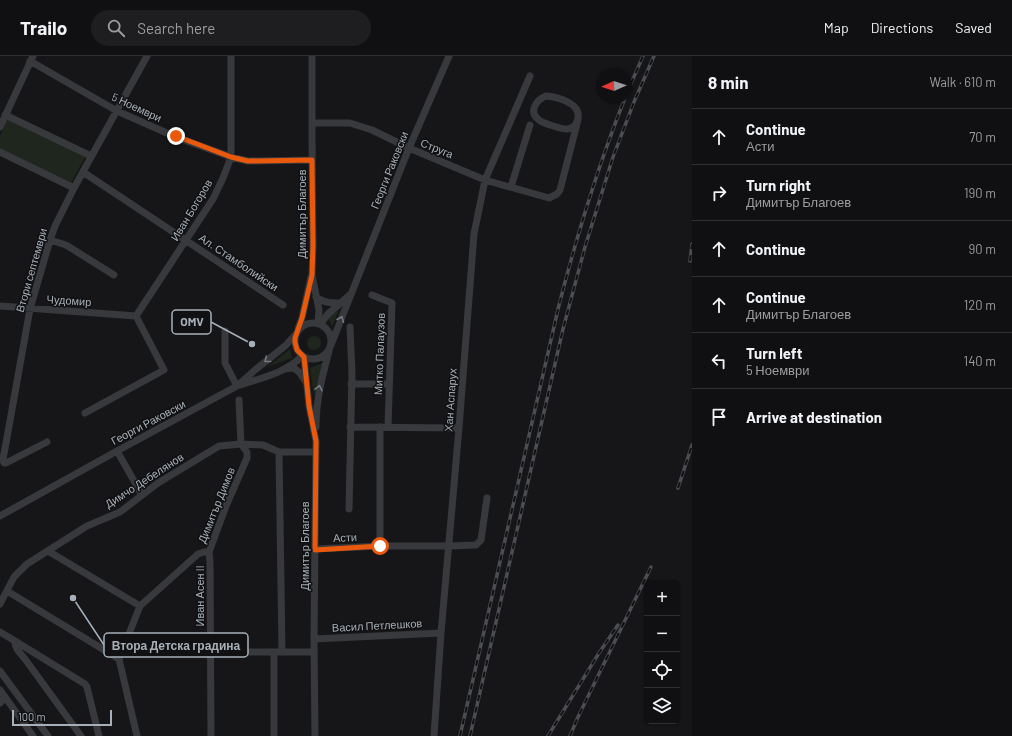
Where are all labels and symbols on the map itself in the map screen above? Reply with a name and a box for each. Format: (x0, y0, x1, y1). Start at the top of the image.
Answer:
north arrow (596, 68, 632, 104)
street label: 5 Ноември (110, 90, 164, 124)
route end (167, 127, 185, 145)
street label: Георги Раковски (368, 129, 410, 211)
street label: Струга (419, 136, 456, 161)
street label: Димитър Благоев (295, 169, 308, 259)
street label: Иван Богоров (168, 177, 215, 243)
street label: Втори септември (13, 227, 49, 313)
street label: Ал. Стамболийски (197, 231, 281, 293)
street label: Чудомир (46, 292, 92, 308)
callout: OMV (172, 310, 211, 334)
street label: Митко Палаузов (371, 312, 387, 395)
text: OMV (180, 314, 204, 328)
one-way arrow (337, 316, 345, 323)
one-way arrow (265, 355, 272, 362)
street label: Хан Аспарух (441, 367, 459, 432)
one-way arrow (315, 385, 323, 392)
street label: Георги Раковски (109, 397, 187, 447)
street label: Димчо Дебелянов (102, 450, 186, 510)
street label: Димитър Димов (195, 465, 237, 545)
street label: Димитър Благоев (298, 501, 311, 591)
street label: Асти (333, 530, 357, 544)
route start (371, 537, 389, 555)
street label: Иван Асен II (193, 566, 206, 626)
street label: Васил Петлешков (332, 616, 423, 634)
callout: Втора Детска градина (104, 633, 248, 657)
text: Втора Детска градина (112, 638, 241, 653)
scale bar (12, 708, 112, 727)

